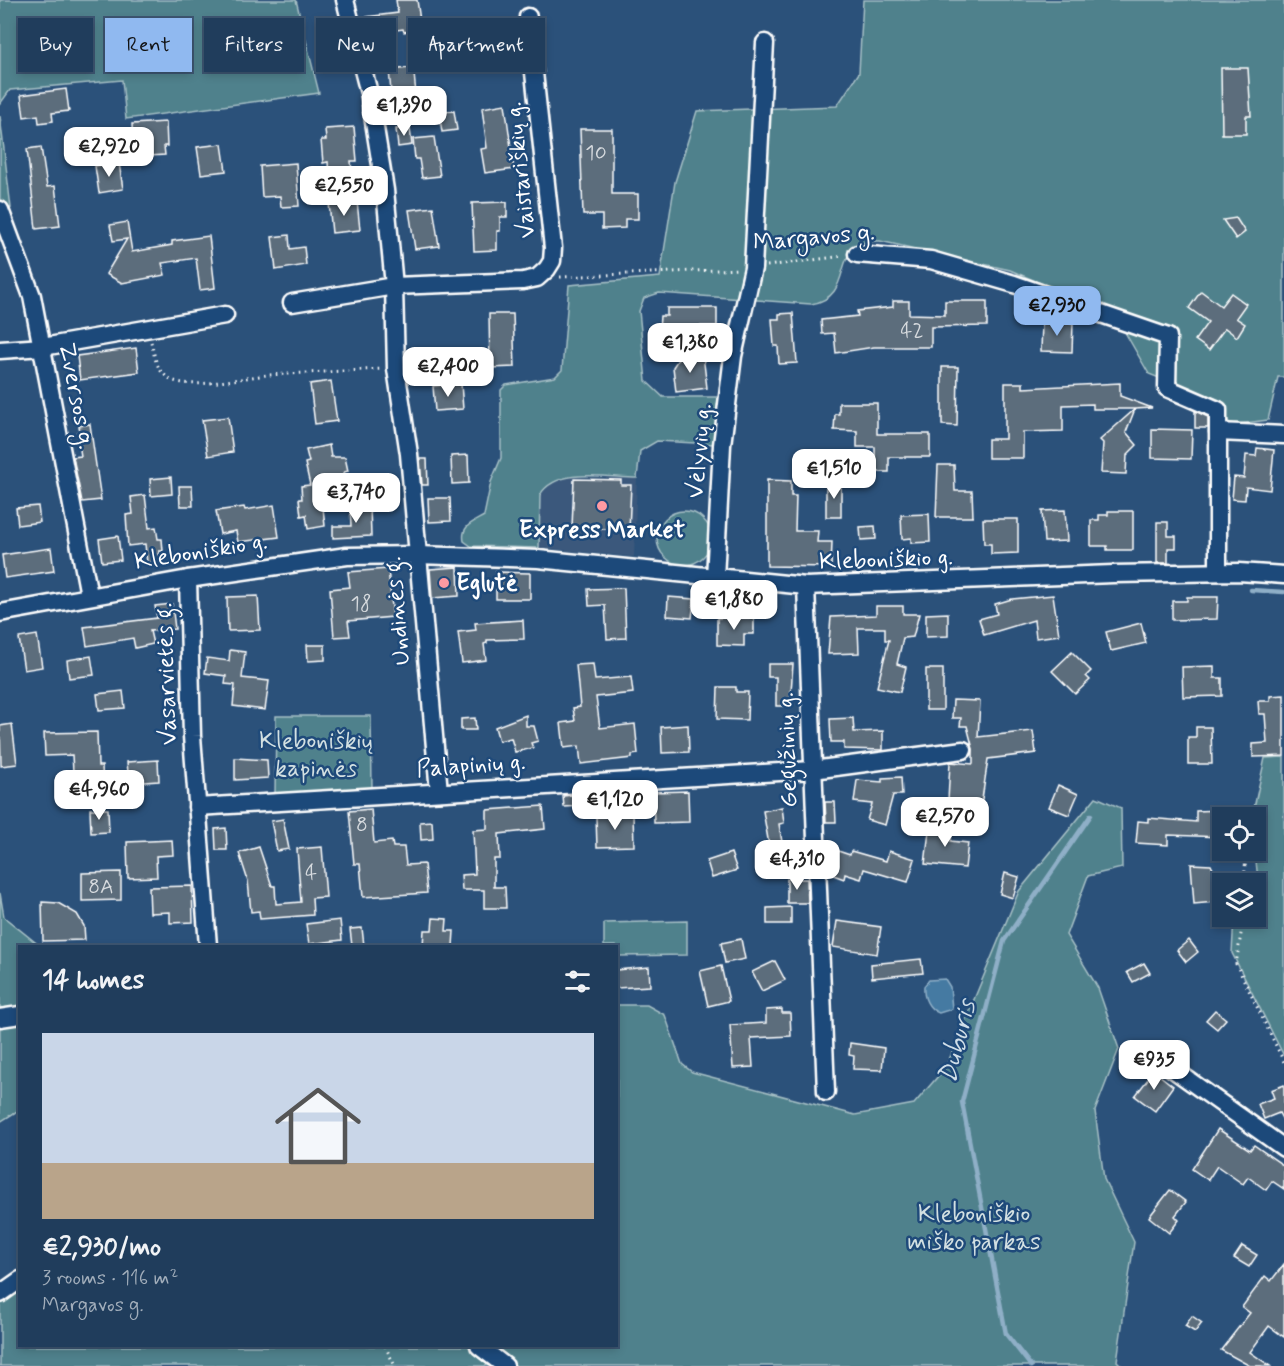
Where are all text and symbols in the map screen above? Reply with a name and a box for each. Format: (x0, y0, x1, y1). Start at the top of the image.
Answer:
chip: Buy (18, 18, 93, 72)
chip: Rent (105, 18, 192, 72)
chip: Filters (204, 18, 304, 72)
chip: New (316, 18, 396, 72)
chip: Apartment (408, 18, 545, 72)
pin: €1,390 (355, 86, 453, 137)
text: €1,390 (376, 92, 432, 119)
street label: Vaistariškių g. (498, 100, 544, 240)
pin: €2,920 (60, 127, 158, 178)
text: €2,920 (78, 133, 140, 160)
house number: 10 (585, 139, 607, 167)
pin: €2,550 (295, 166, 393, 217)
text: €2,550 (314, 172, 374, 199)
street label: Margavos g. (752, 217, 876, 261)
pin: €2,930 (1008, 286, 1106, 337)
text: €2,930 (1028, 292, 1086, 319)
house number: 42 (900, 317, 924, 345)
pin: €1,380 (641, 323, 739, 374)
text: €1,380 (662, 329, 718, 356)
street label: Zversos g. (49, 340, 101, 452)
pin: €2,400 (399, 347, 497, 398)
text: €2,400 (417, 353, 479, 380)
street label: Vėlyvių g. (680, 402, 720, 500)
pin: €1,510 (785, 449, 883, 500)
text: €1,510 (806, 455, 862, 482)
pin: €3,740 (307, 473, 405, 524)
text: €3,740 (326, 479, 386, 506)
marker: Express Market (595, 499, 609, 513)
place label: Express Market (519, 515, 686, 546)
street label: Kleboniškio g. (132, 526, 270, 578)
street label: Kleboniškio g. (818, 542, 954, 578)
street label: Undinės g. (378, 555, 421, 667)
place label: Eglutė (456, 568, 518, 600)
marker: Eglutė (437, 576, 451, 590)
pin: €1,880 (685, 580, 783, 631)
text: €1,880 (704, 586, 764, 613)
house number: 18 (351, 590, 371, 618)
street label: Vasarvietės g. (149, 602, 188, 746)
street label: Gegužinių g. (770, 692, 809, 808)
park label: Kleboniškių kapinės (259, 726, 373, 785)
street label: Palapinių g. (415, 747, 527, 785)
pin: €4,960 (50, 770, 148, 821)
text: €4,960 (68, 776, 130, 803)
pin: €1,120 (566, 780, 664, 831)
text: €1,120 (586, 786, 644, 813)
pin: €2,570 (896, 797, 994, 848)
text: €2,570 (915, 803, 975, 830)
map controls (1212, 807, 1266, 927)
button: locate (1212, 807, 1266, 861)
house number: 8 (356, 811, 368, 839)
pin: €4,310 (748, 840, 846, 891)
text: €4,310 (769, 846, 825, 873)
house number: 4 (305, 859, 317, 887)
house number: 8A (88, 873, 114, 901)
button: layers (1212, 873, 1266, 927)
text: 14 homes (42, 964, 144, 998)
icon: filters (561, 965, 594, 998)
water label: Duburis (931, 994, 985, 1087)
pin: €935 (1118, 1040, 1190, 1091)
text: €935 (1133, 1046, 1175, 1073)
icon: home (264, 1072, 372, 1180)
park label: Kleboniškio miško parkas (907, 1199, 1041, 1258)
text: €2,930/mo (42, 1231, 161, 1265)
text: 3 rooms · 116 m² (42, 1265, 178, 1292)
text: Margavos g. (42, 1292, 144, 1319)

